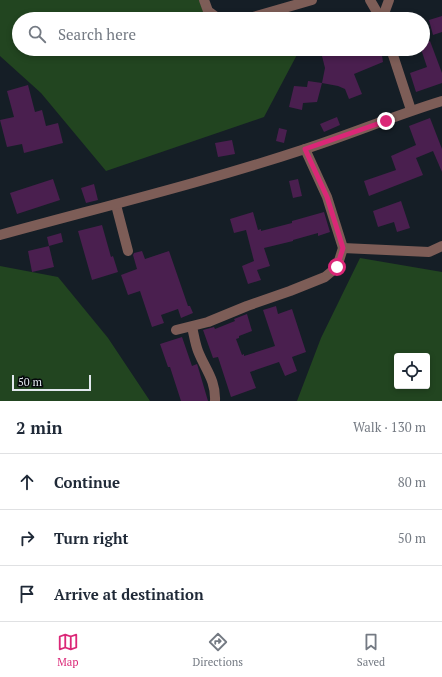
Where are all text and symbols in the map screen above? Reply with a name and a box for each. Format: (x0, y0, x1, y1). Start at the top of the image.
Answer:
search box (12, 12, 430, 56)
icon: search (26, 23, 48, 45)
text: Search here (58, 24, 136, 44)
route end (377, 112, 395, 130)
route start (328, 258, 346, 276)
map controls (394, 353, 430, 389)
button: locate (394, 353, 430, 389)
scale bar (12, 373, 91, 392)
text: 50 m (18, 375, 42, 389)
text: 2 min (16, 416, 63, 439)
text: Walk · 130 m (353, 418, 426, 436)
icon: ahead (16, 471, 38, 493)
text: Continue (54, 472, 120, 492)
text: 80 m (398, 473, 426, 491)
icon: right (16, 527, 38, 549)
text: Turn right (54, 528, 129, 548)
text: 50 m (398, 529, 426, 547)
icon: arrive (16, 583, 38, 605)
text: Arrive at destination (54, 584, 204, 604)
tab: Map (57, 631, 79, 669)
tab: Directions (192, 631, 243, 669)
tab: Saved (357, 631, 385, 669)

